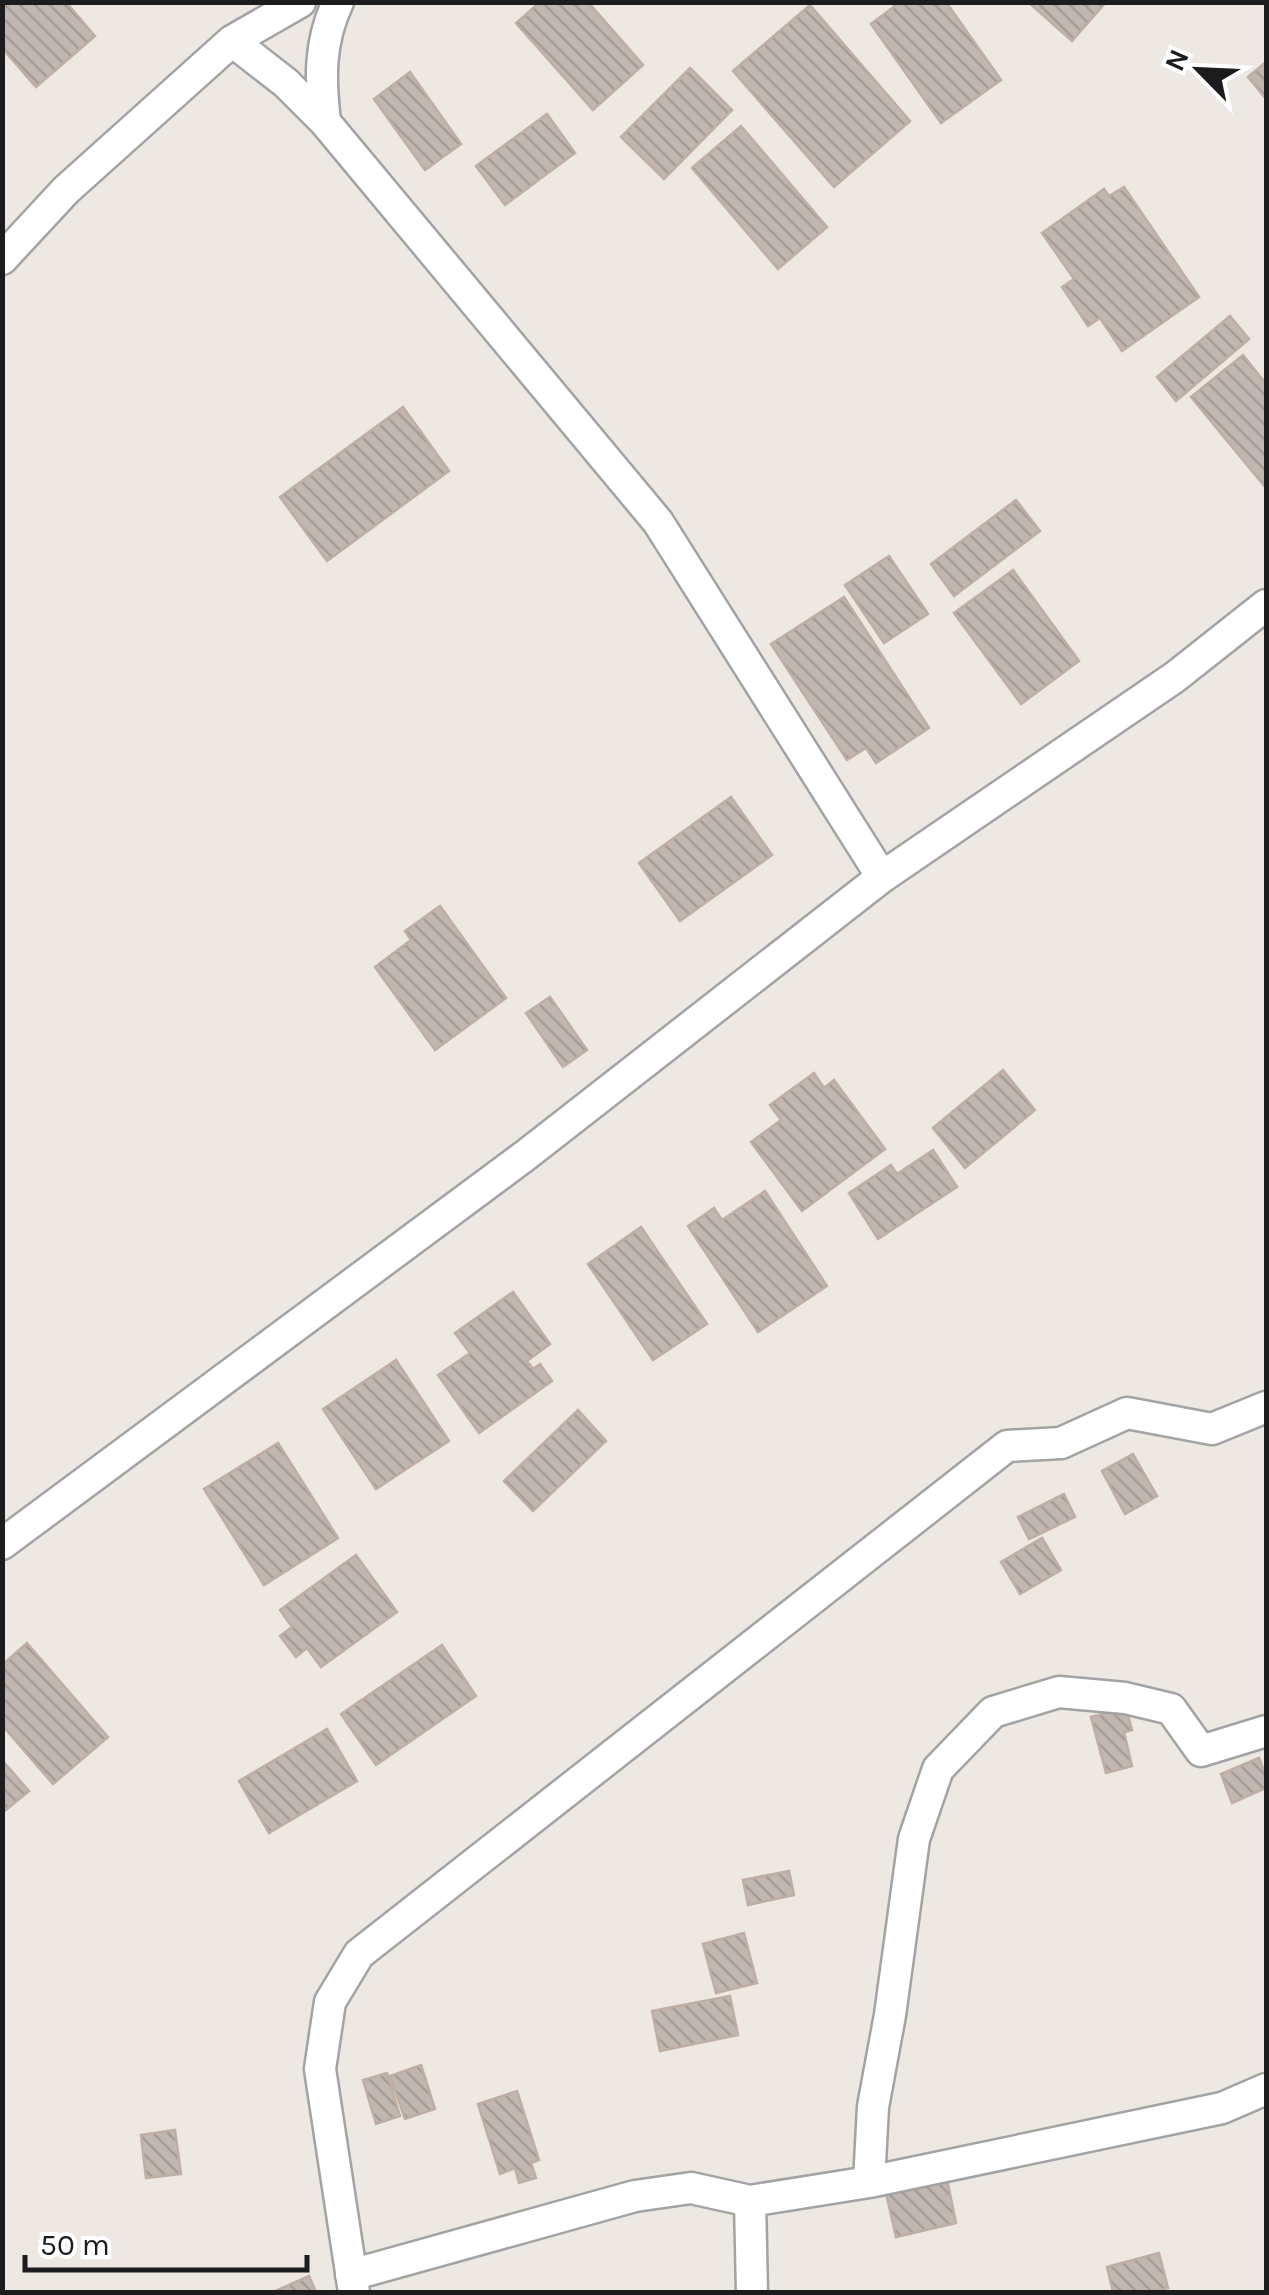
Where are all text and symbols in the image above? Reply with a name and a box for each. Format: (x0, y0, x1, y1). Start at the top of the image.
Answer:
north arrow (1149, 20, 1249, 120)
text: N (1157, 44, 1196, 76)
scale bar (25, 2210, 308, 2272)
text: 50 m (40, 2227, 110, 2263)

